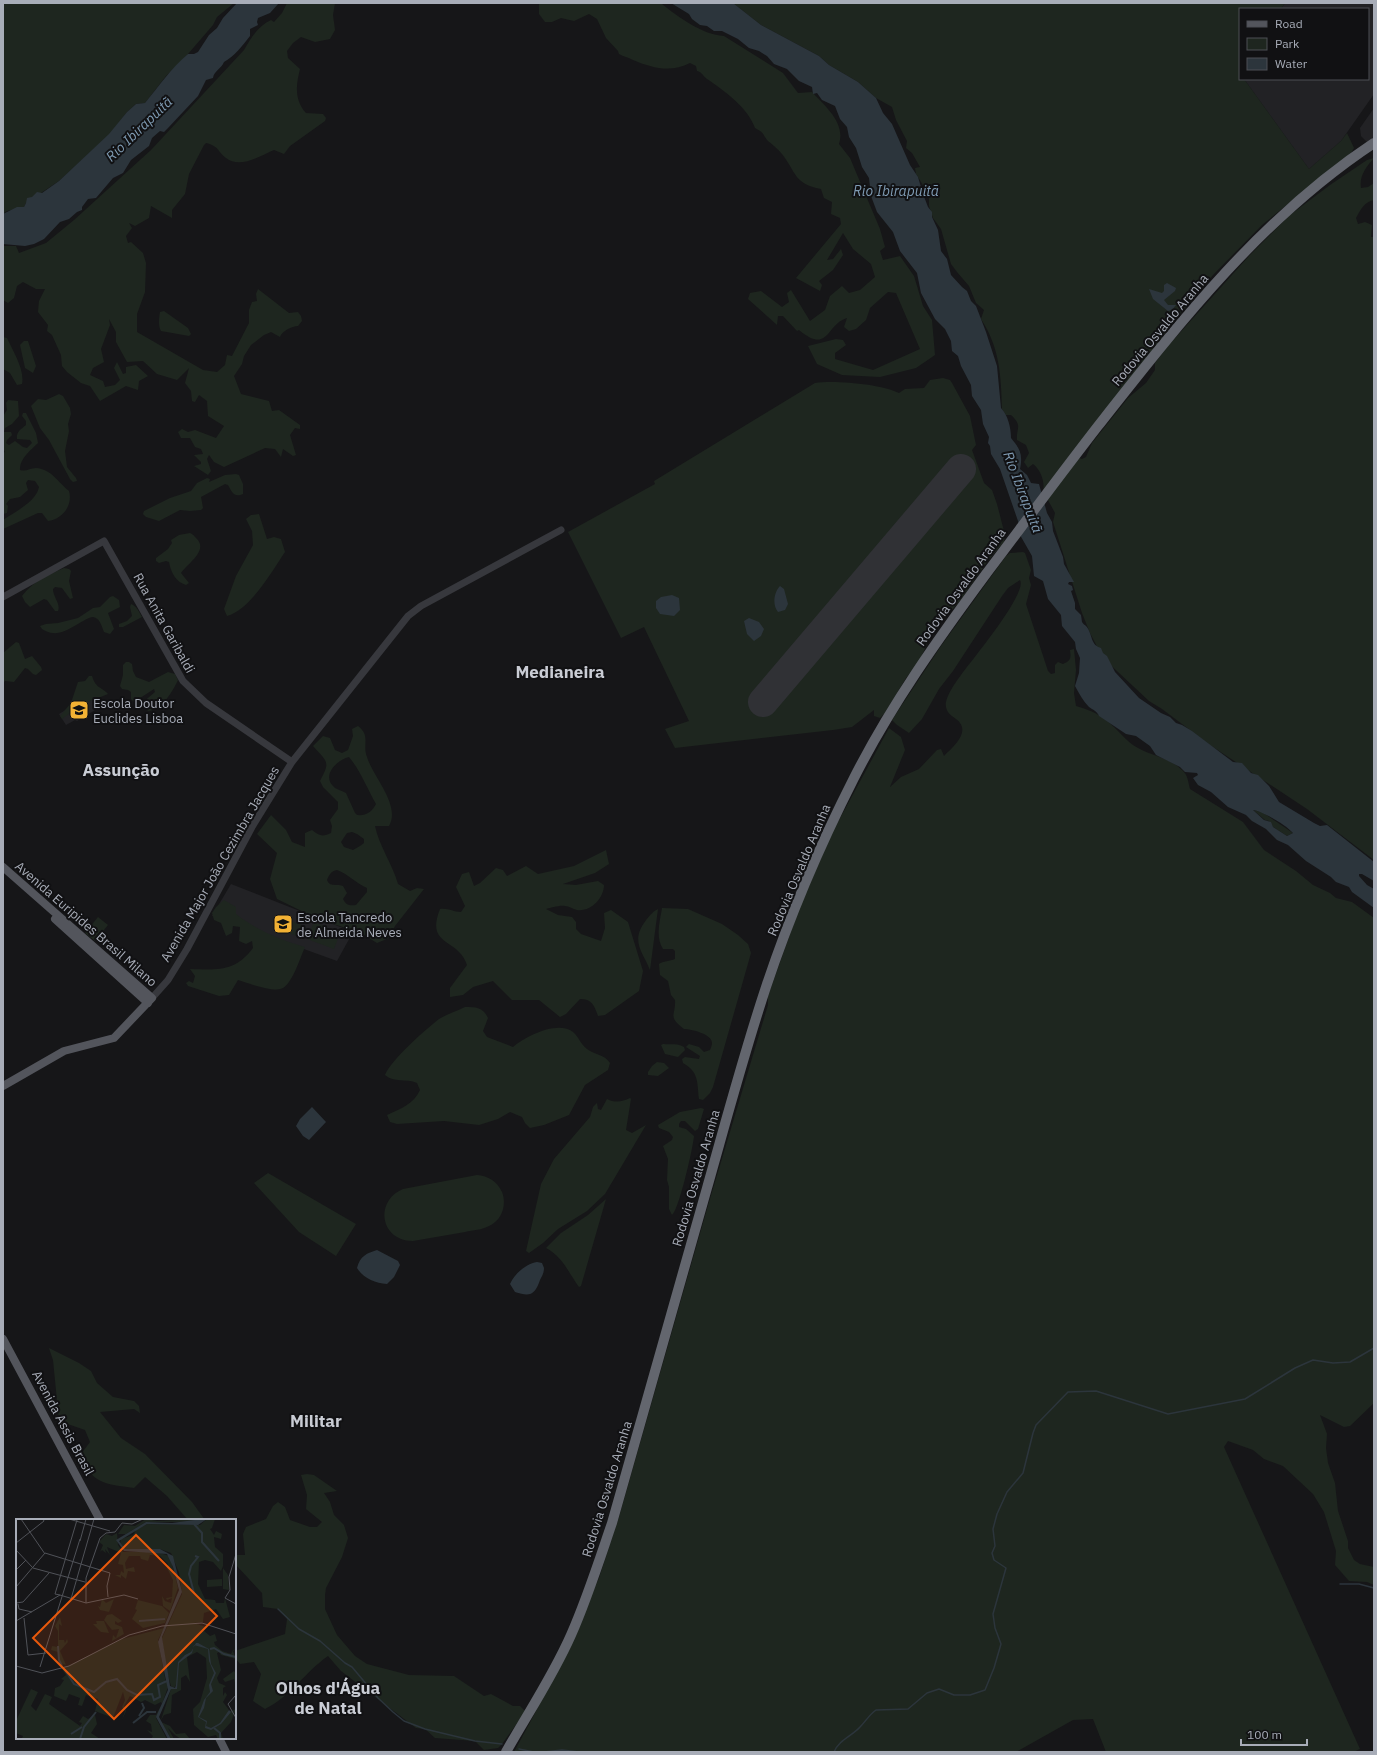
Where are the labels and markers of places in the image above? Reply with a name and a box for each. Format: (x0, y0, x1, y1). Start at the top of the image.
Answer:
place label: Escola Doutor Euclides Lisboa (93, 695, 183, 727)
school or university icon: Escola Doutor Euclides Lisboa (68, 699, 90, 721)
place label: Escola Tancredo de Almeida Neves (297, 909, 402, 941)
school or university icon: Escola Tancredo de Almeida Neves (272, 913, 294, 935)

